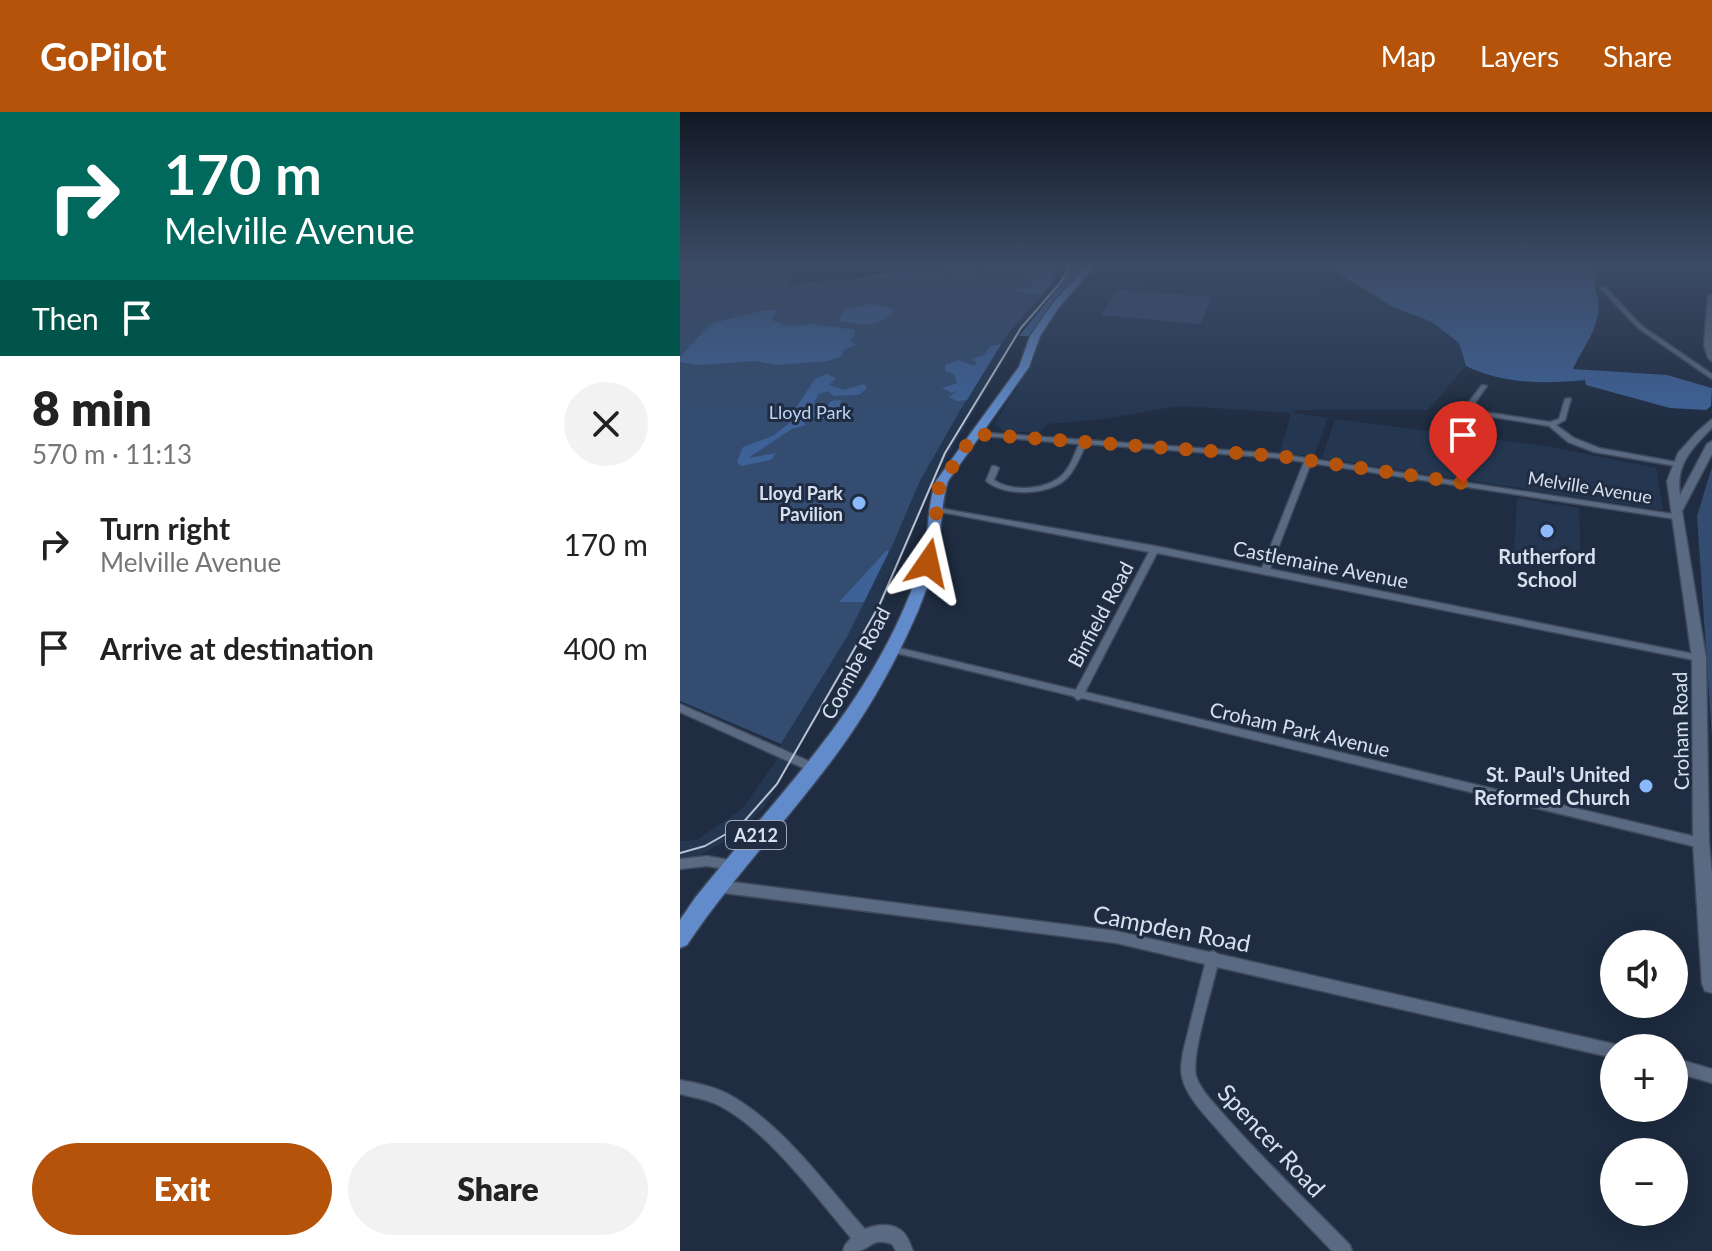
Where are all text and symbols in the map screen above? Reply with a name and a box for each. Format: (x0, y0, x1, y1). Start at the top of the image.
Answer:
text: GoPilot (40, 33, 167, 79)
text: Map (1381, 39, 1436, 73)
text: Layers (1480, 39, 1559, 73)
text: Share (1603, 39, 1672, 73)
text: 170 m (164, 140, 322, 207)
icon: right (32, 144, 136, 248)
text: Melville Avenue (164, 208, 415, 252)
icon: arrive (115, 296, 159, 340)
text: Then (32, 300, 99, 336)
text: 8 min (32, 379, 152, 436)
button: close (564, 382, 648, 466)
park label: Lloyd Park (769, 401, 852, 423)
pin (1429, 401, 1497, 483)
icon: arrive (1441, 413, 1485, 457)
text: 570 m · 11:13 (32, 438, 192, 470)
street label: Melville Avenue (1526, 466, 1654, 508)
place label: Lloyd Park Pavilion (759, 482, 843, 525)
marker: Lloyd Park Pavilion (850, 494, 868, 512)
text: Turn right (100, 510, 230, 546)
position arrow (886, 521, 970, 605)
icon: right (32, 522, 76, 566)
marker: Rutherford School (1538, 522, 1556, 540)
text: 170 m (563, 526, 648, 562)
street label: Castlemaine Avenue (1231, 535, 1411, 593)
place label: Rutherford School (1498, 544, 1596, 591)
text: Melville Avenue (100, 546, 281, 578)
street label: Binfield Road (1062, 557, 1138, 671)
street label: Coombe Road (815, 603, 895, 723)
icon: arrive (32, 626, 76, 670)
text: Arrive at destination (100, 630, 374, 666)
text: 400 m (563, 630, 648, 666)
street label: Croham Road (1667, 672, 1693, 790)
street label: Croham Park Avenue (1208, 697, 1392, 761)
place label: St. Paul's United Reformed Church (1474, 762, 1630, 809)
marker: St. Paul's United Reformed Church (1637, 777, 1655, 795)
road number: A212 (726, 821, 786, 849)
street label: Campden Road (1091, 898, 1253, 958)
map controls (1600, 930, 1688, 1226)
button: sound (1600, 930, 1688, 1018)
button: + (1600, 1034, 1688, 1122)
street label: Spencer Road (1212, 1078, 1332, 1202)
button: − (1600, 1138, 1688, 1226)
button: Exit (32, 1143, 332, 1235)
button: Share (348, 1143, 648, 1235)

